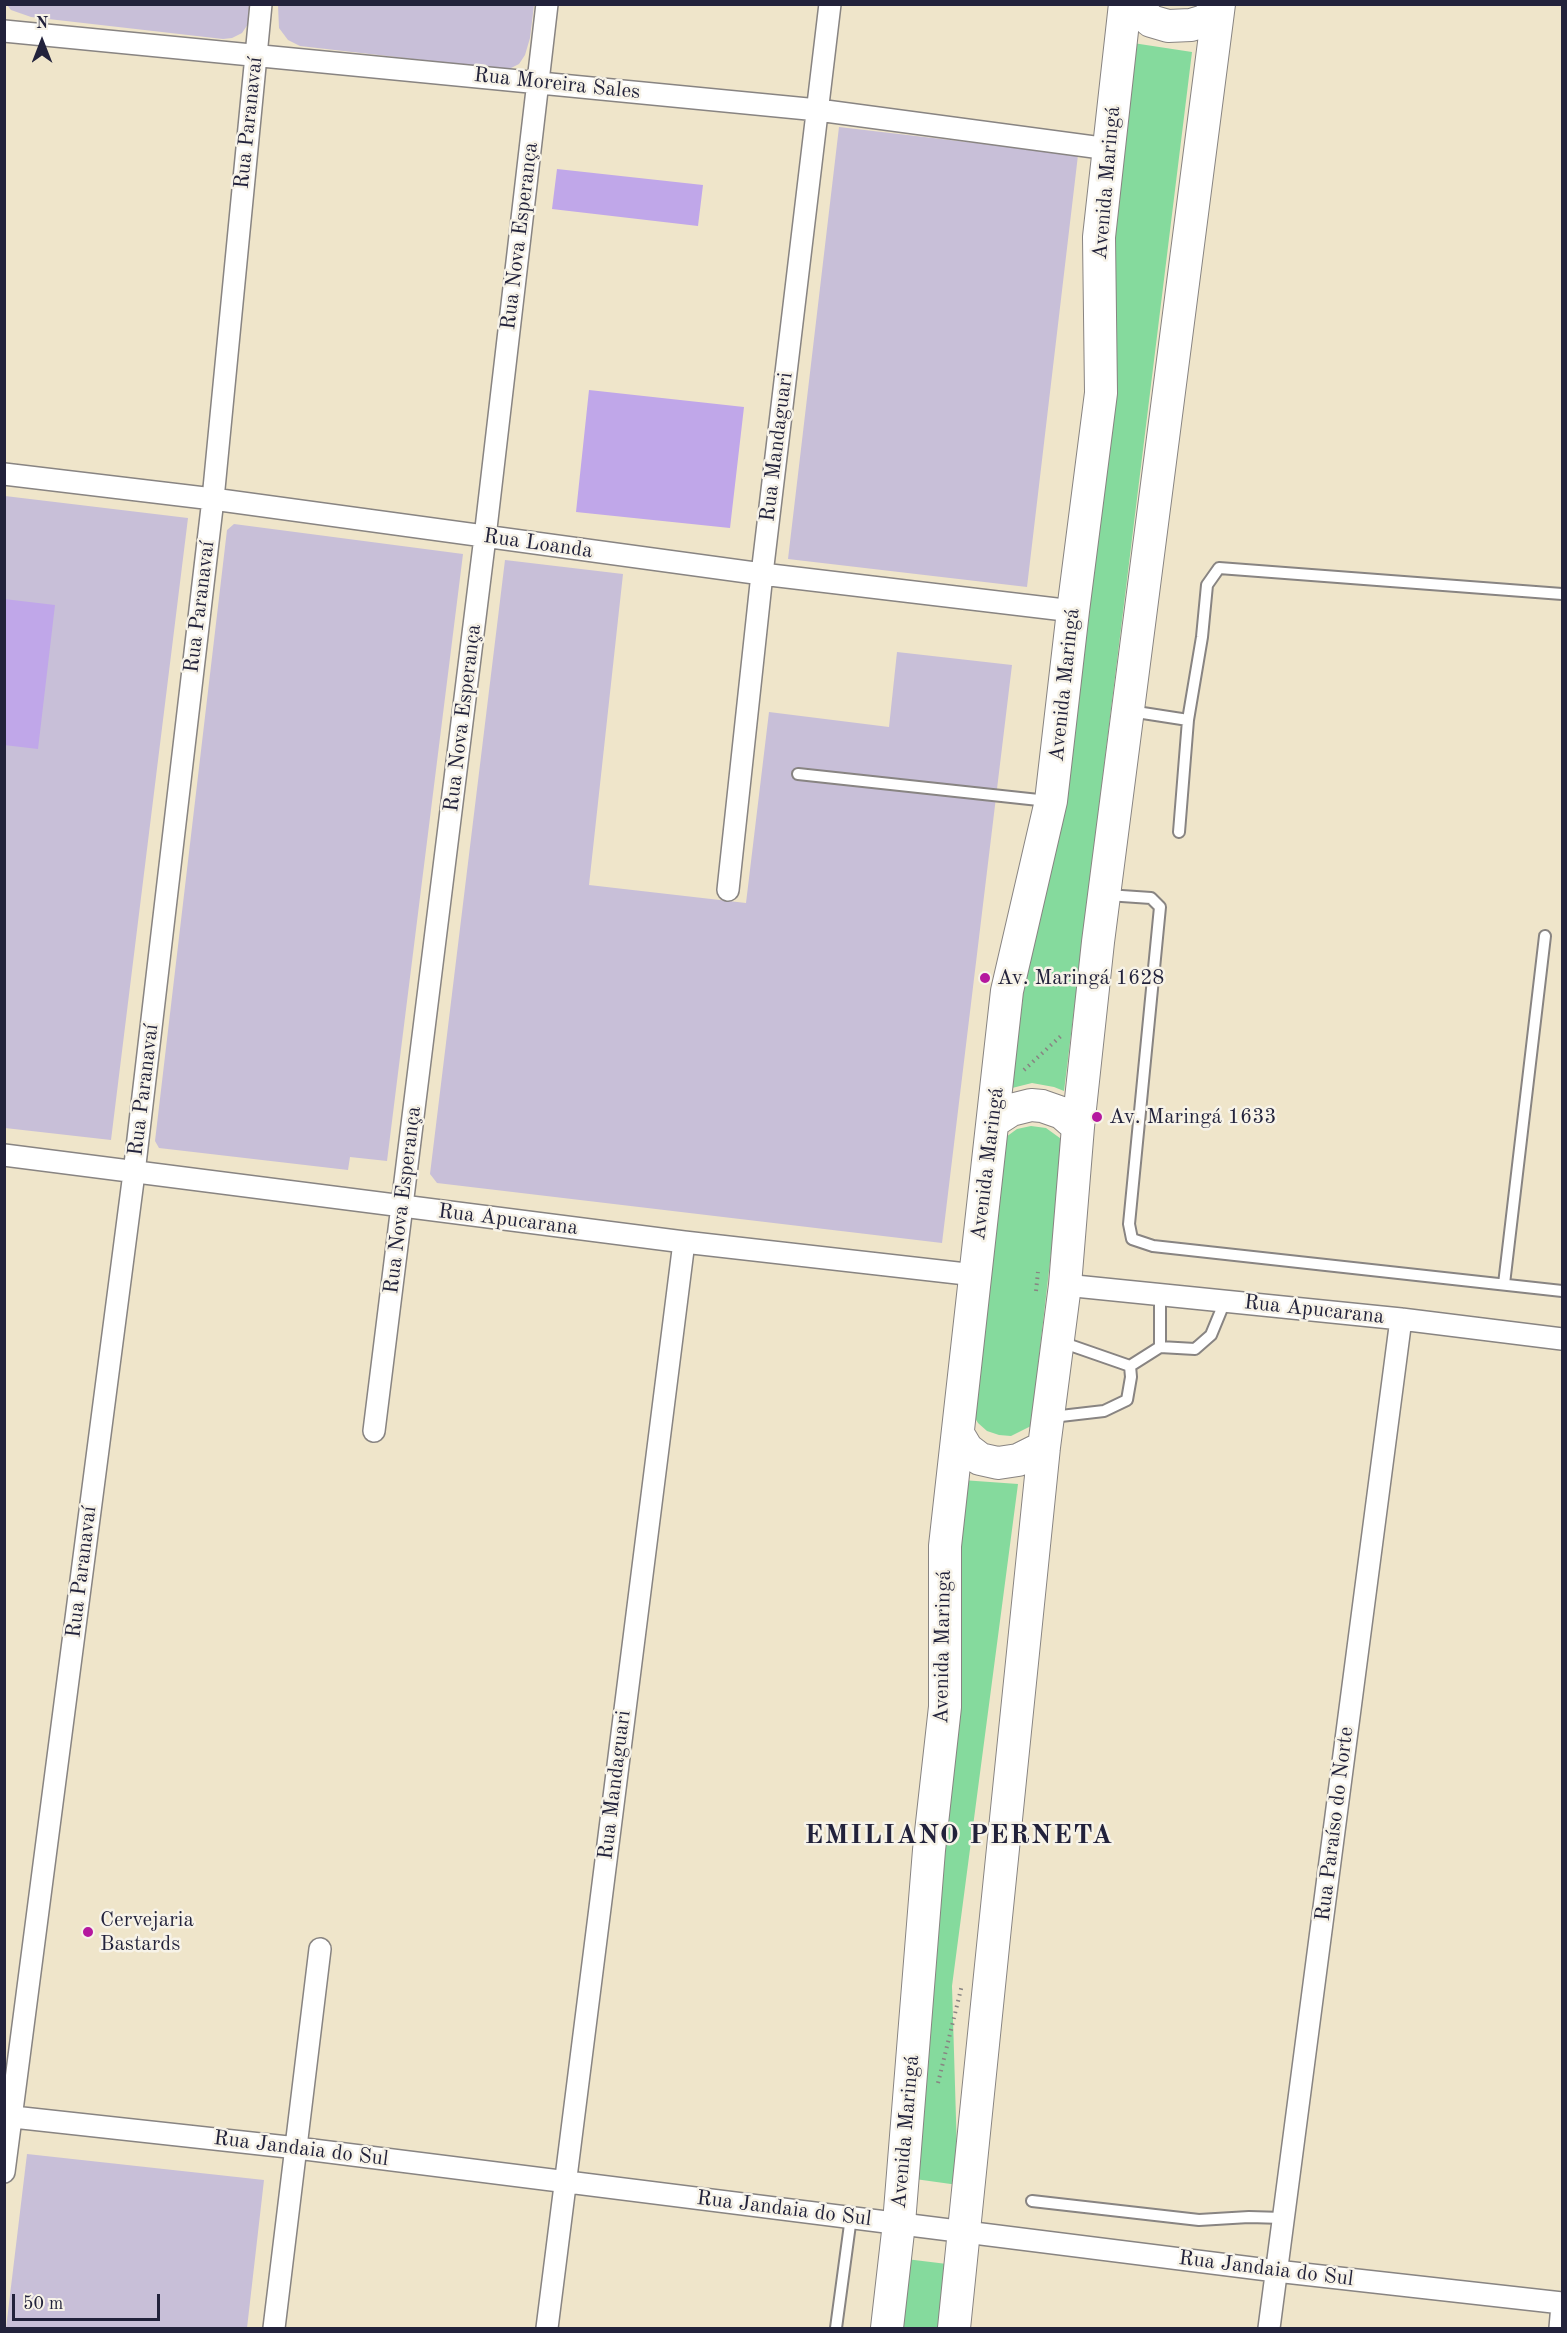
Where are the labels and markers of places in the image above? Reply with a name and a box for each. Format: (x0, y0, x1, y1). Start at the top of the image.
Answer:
place label: Av. Maringá 1628 (997, 965, 1164, 991)
marker: Av. Maringá 1628 (978, 971, 992, 985)
place label: Av. Maringá 1633 (1109, 1104, 1276, 1130)
marker: Av. Maringá 1633 (1090, 1110, 1104, 1124)
place label: Cervejaria Bastards (100, 1907, 194, 1957)
marker: Cervejaria Bastards (81, 1925, 95, 1939)

